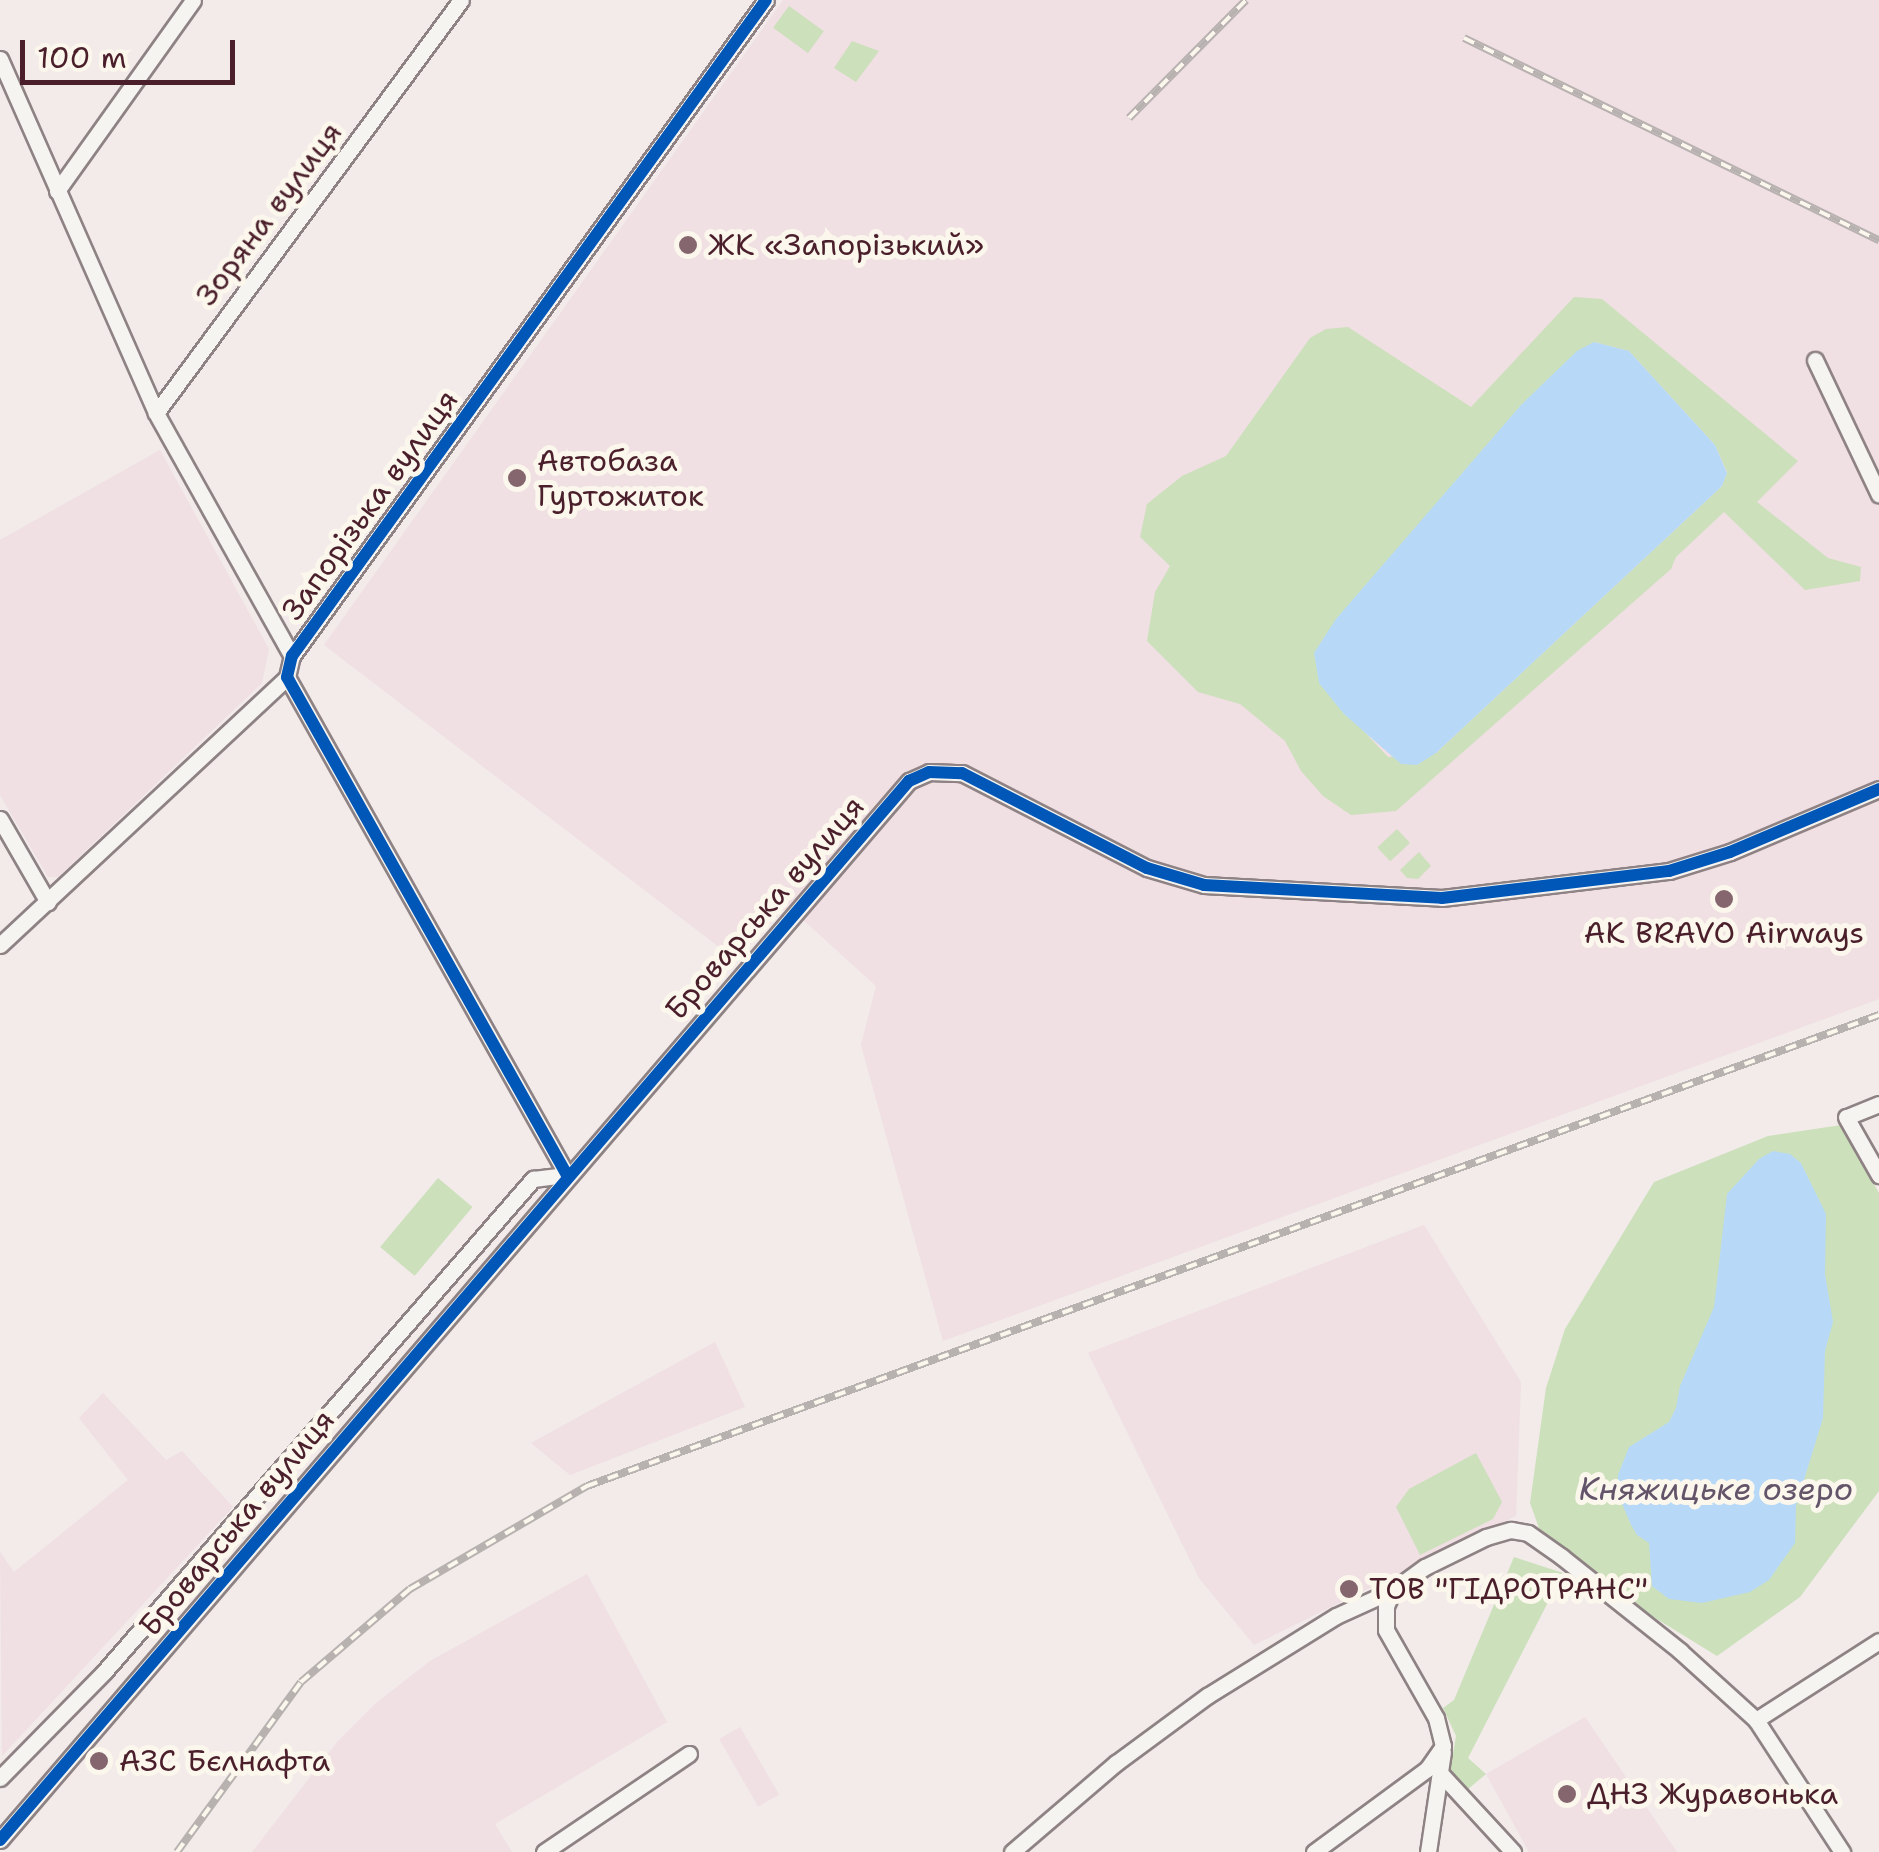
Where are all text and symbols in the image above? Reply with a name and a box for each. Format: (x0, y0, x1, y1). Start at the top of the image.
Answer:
scale bar (25, 20, 240, 82)
text: 100 m (37, 37, 127, 78)
street label: Зоряна вулиця (188, 115, 350, 313)
place label: ЖК «Запорізький» (708, 227, 984, 263)
marker: ЖК «Запорізький» (677, 234, 699, 256)
street label: Запорізька вулиця (274, 383, 466, 627)
place label: Автобаза Гуртожиток (537, 443, 704, 514)
marker: Автобаза Гуртожиток (506, 467, 528, 489)
street label: Броварська вулиця (658, 789, 872, 1027)
marker: АК BRAVO Airways (1713, 888, 1735, 910)
place label: АК BRAVO Airways (1584, 915, 1864, 951)
street label: Броварська вулиця (132, 1402, 342, 1644)
water label: Княжицьке озеро (1579, 1470, 1853, 1508)
place label: ТОВ "ГІДРОТРАНС" (1369, 1571, 1648, 1607)
marker: ТОВ "ГІДРОТРАНС" (1338, 1578, 1360, 1600)
place label: АЗС Бєлнафта (119, 1743, 330, 1779)
marker: АЗС Бєлнафта (88, 1750, 110, 1772)
place label: ДНЗ Журавонька (1587, 1776, 1838, 1812)
marker: ДНЗ Журавонька (1556, 1783, 1578, 1805)

